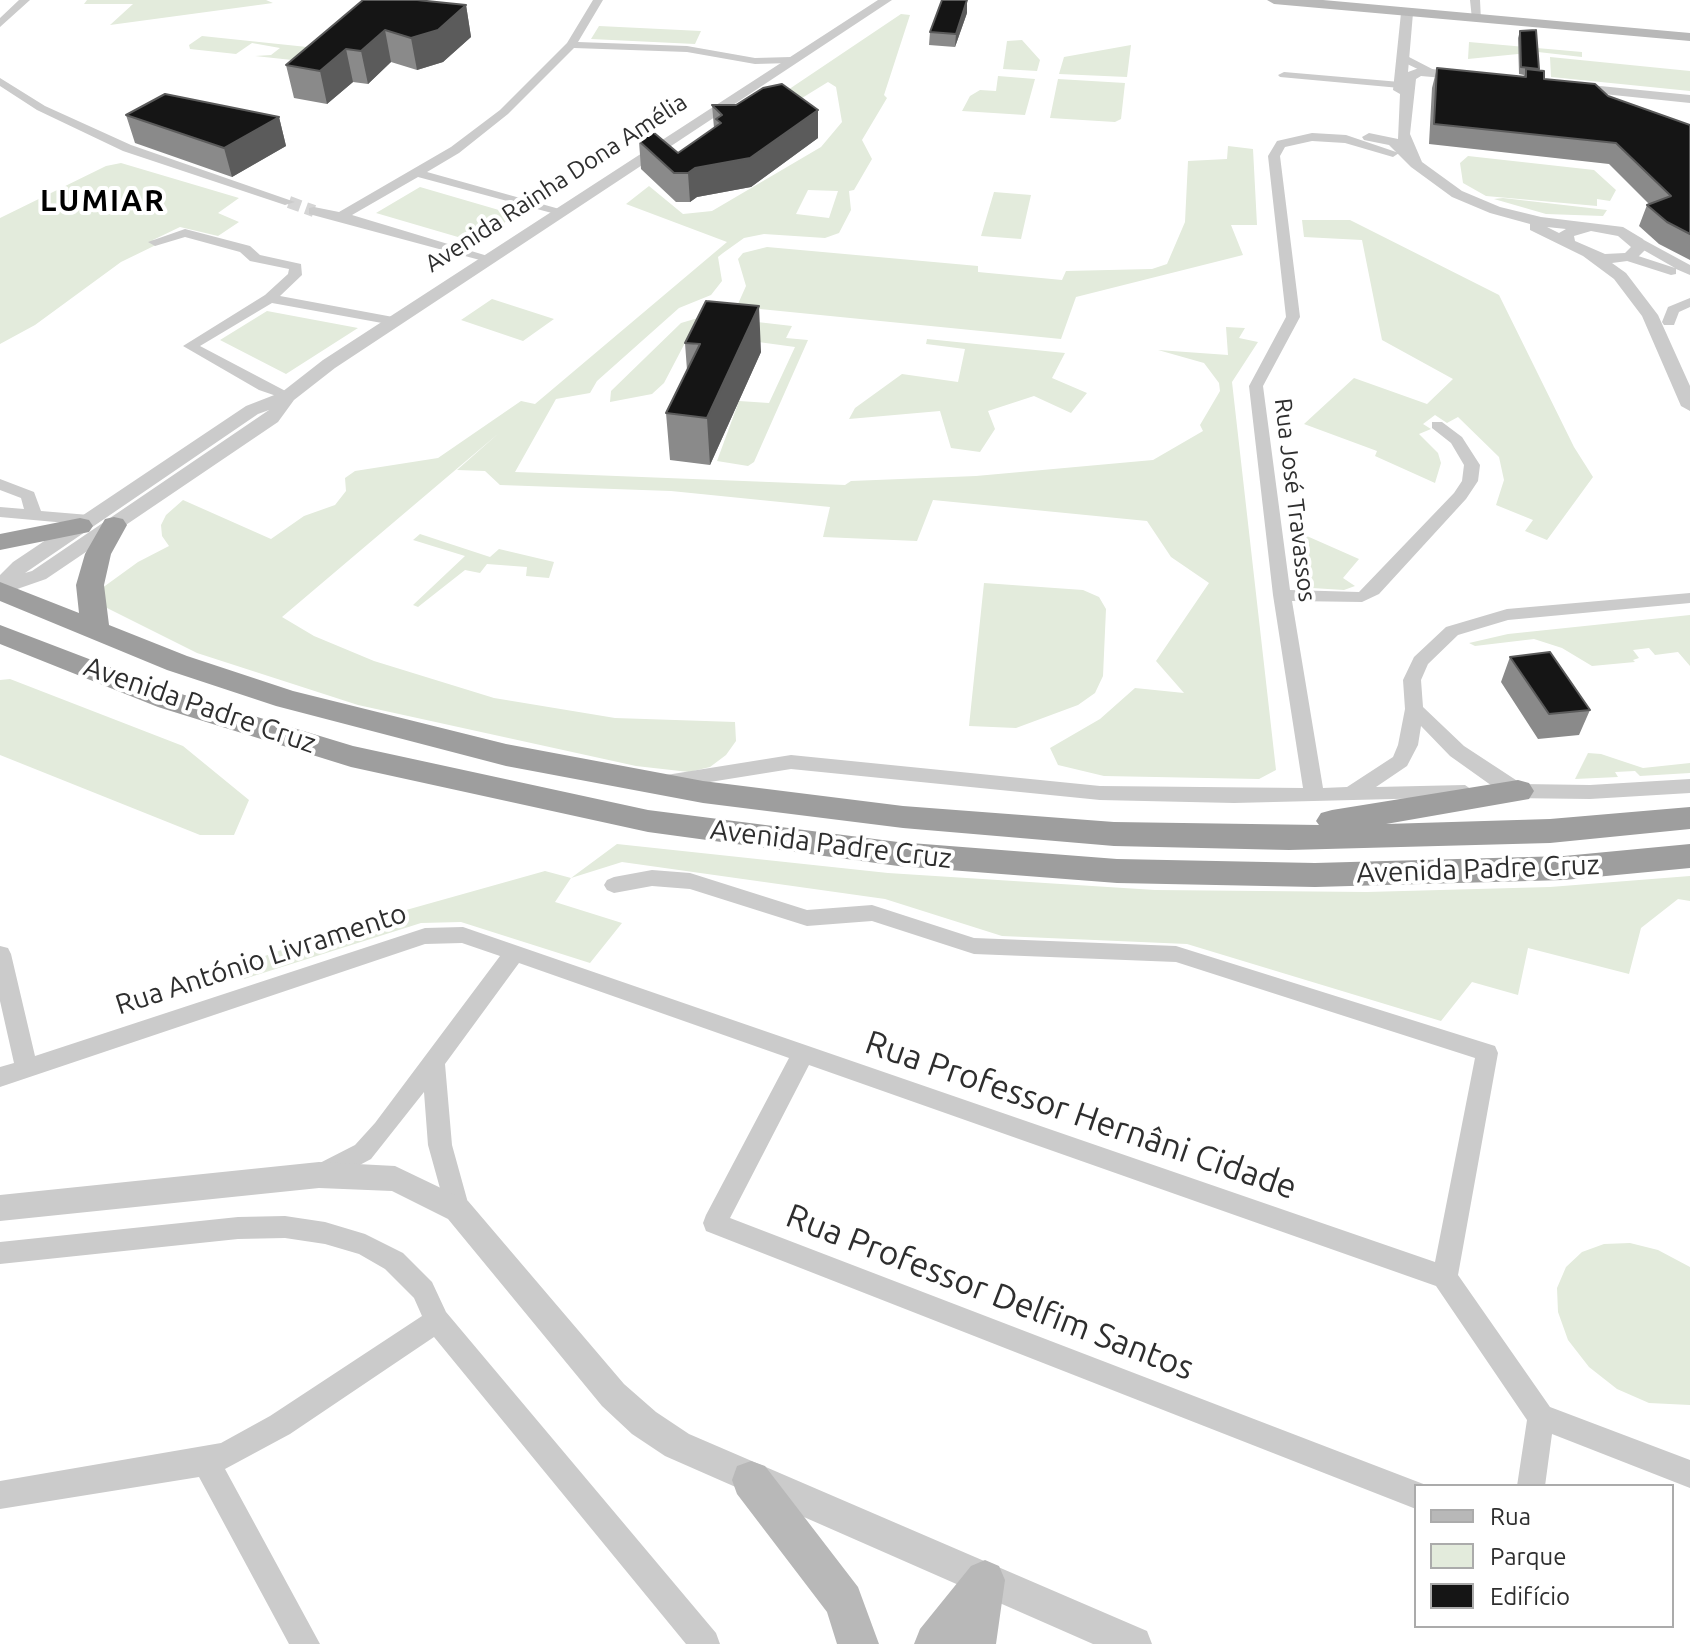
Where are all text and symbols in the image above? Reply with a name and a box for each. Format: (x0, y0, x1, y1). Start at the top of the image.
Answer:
street label: Avenida Rainha Dona Amélia (420, 87, 692, 279)
district label: LUMIAR (40, 183, 166, 219)
street label: Rua José Travassos (1268, 397, 1322, 603)
street label: Avenida Padre Cruz (80, 650, 320, 760)
street label: Avenida Padre Cruz (708, 813, 954, 875)
street label: Avenida Padre Cruz (1356, 848, 1600, 890)
street label: Rua António Livramento (111, 896, 411, 1022)
street label: Rua Professor Hernâni Cidade (860, 1022, 1302, 1208)
street label: Rua Professor Delfim Santos (780, 1195, 1200, 1389)
legend (1414, 1484, 1674, 1628)
text: Rua (1490, 1503, 1531, 1530)
text: Parque (1490, 1543, 1567, 1570)
text: Edifício (1490, 1583, 1570, 1610)

